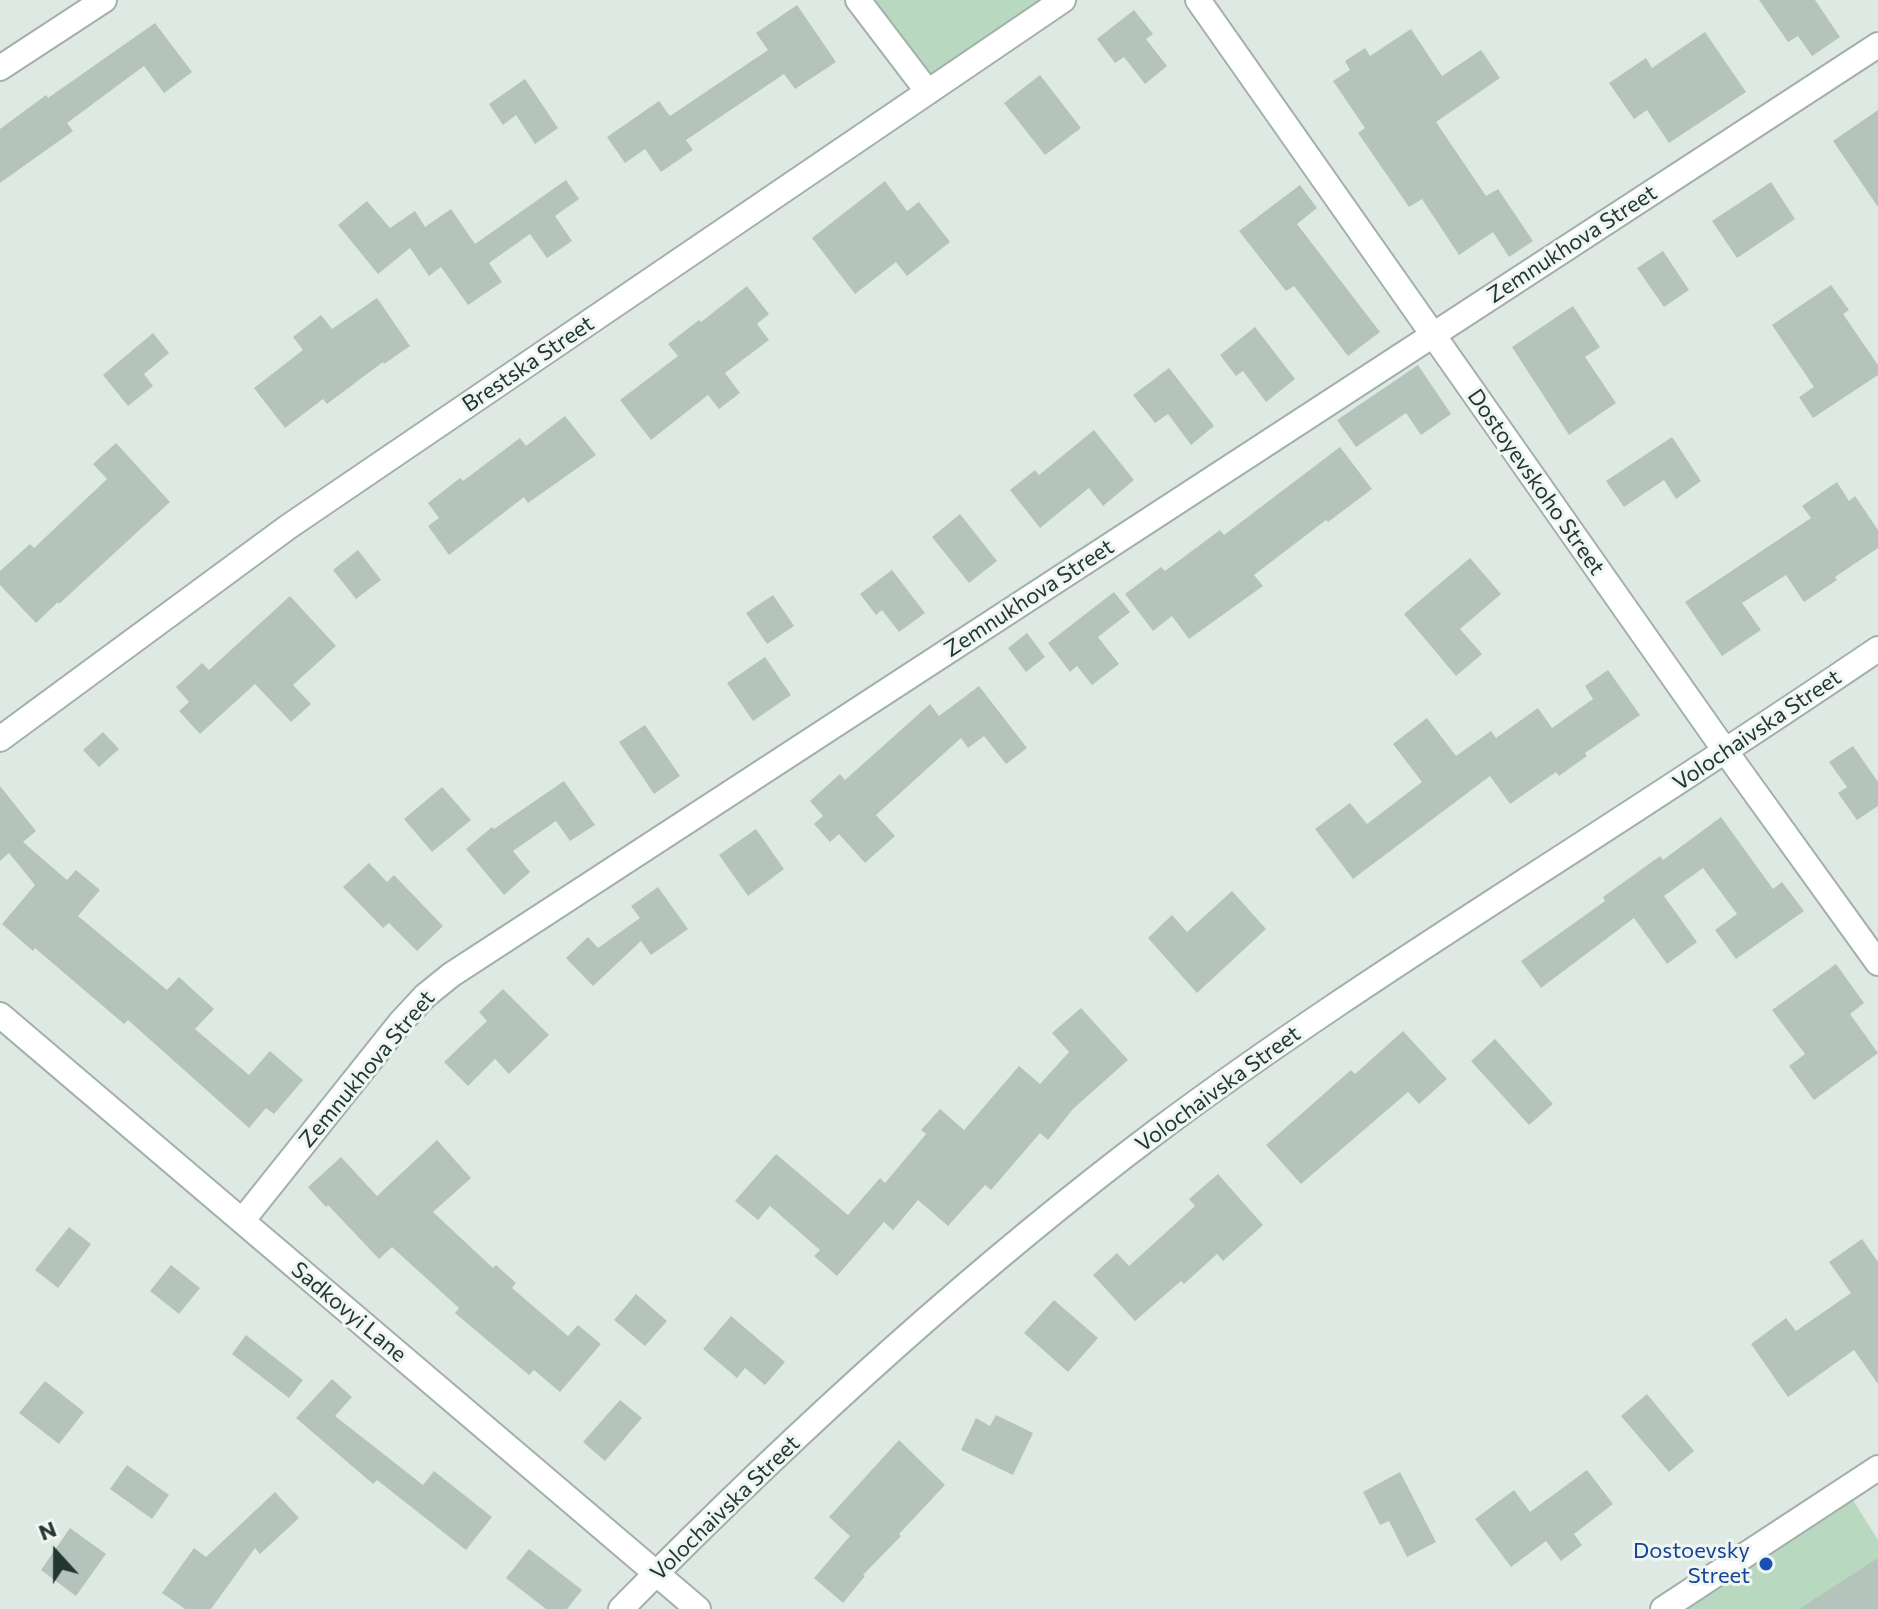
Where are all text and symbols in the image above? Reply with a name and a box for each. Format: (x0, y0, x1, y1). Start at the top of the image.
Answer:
street label: Zemnukhova Street (1482, 179, 1662, 309)
street label: Brestska Street (457, 310, 599, 418)
street label: Dostoyevskoho Street (1462, 384, 1610, 580)
street label: Zemnukhova Street (939, 533, 1119, 663)
street label: Volochaivska Street (1668, 664, 1846, 796)
street label: Zemnukhova Street (294, 985, 440, 1153)
street label: Volochaivska Street (1131, 1020, 1305, 1158)
street label: Sadkovyi Lane (286, 1256, 412, 1368)
street label: Volochaivska Street (645, 1430, 805, 1586)
north arrow (16, 1513, 96, 1593)
text: N (35, 1515, 60, 1546)
place label: Dostoevsky Street (1633, 1538, 1750, 1590)
marker: Dostoevsky Street (1757, 1555, 1775, 1573)

